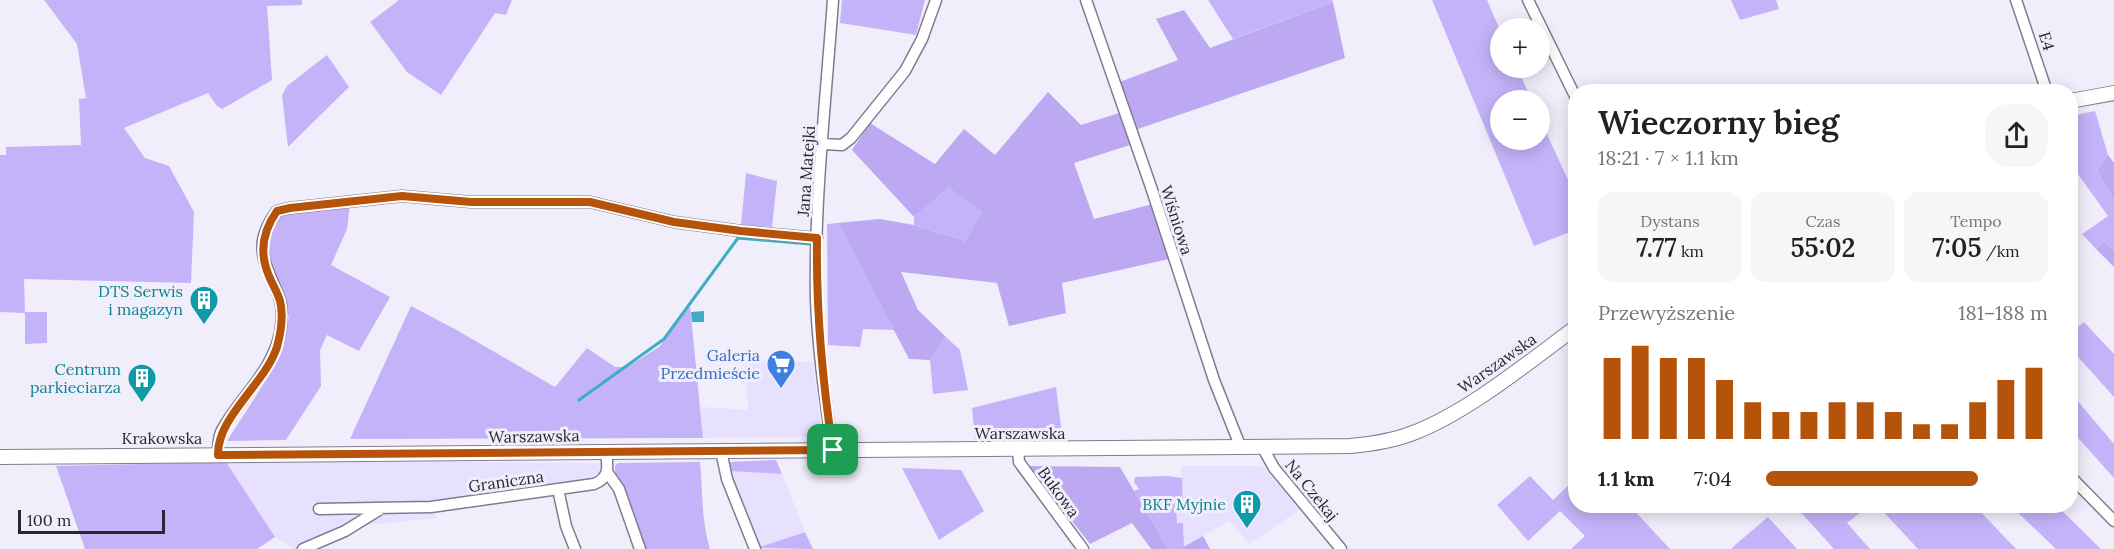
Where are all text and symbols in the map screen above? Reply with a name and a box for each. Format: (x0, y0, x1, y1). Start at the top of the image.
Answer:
map controls (1490, 18, 1550, 150)
button: + (1490, 18, 1550, 78)
street label: E4 (2035, 29, 2059, 53)
button: − (1490, 90, 1550, 150)
text: Wieczorny bieg (1598, 101, 1839, 143)
button: share (1985, 104, 2048, 167)
street label: Jana Matejki (793, 125, 819, 218)
text: 18:21 · 7 × 1.1 km (1598, 145, 1739, 170)
street label: Wiśniowa (1156, 183, 1198, 257)
text: Dystans (1640, 211, 1700, 231)
text: Czas (1806, 211, 1840, 231)
text: Tempo (1950, 211, 2002, 231)
text: 7.77 (1636, 231, 1677, 264)
text: 55:02 (1791, 231, 1855, 264)
text: 7:05 (1932, 231, 1981, 264)
text: km (1677, 241, 1704, 261)
text: /km (1981, 241, 2020, 261)
place label: DTS Serwis i magazyn (98, 281, 183, 319)
building icon: DTS Serwis i magazyn (188, 284, 220, 326)
text: Przewyższenie (1598, 300, 1735, 325)
text: 181–188 m (1958, 300, 2048, 325)
street label: Warszawska (1454, 329, 1540, 397)
place label: Galeria Przedmieście (661, 345, 760, 383)
supermarket icon: Galeria Przedmieście (765, 348, 797, 390)
place label: Centrum parkieciarza (30, 359, 121, 397)
building icon: Centrum parkieciarza (126, 362, 158, 404)
street label: Warszawska (974, 423, 1066, 443)
pin (807, 424, 858, 475)
street label: Warszawska (488, 425, 580, 447)
street label: Krakowska (122, 428, 202, 448)
icon: arrive (816, 433, 849, 466)
street label: Na Czekaj (1281, 455, 1343, 525)
street label: Bukowa (1034, 463, 1084, 521)
street label: Graniczna (467, 466, 545, 496)
text: 1.1 km (1598, 466, 1654, 491)
text: 7:04 (1694, 466, 1731, 491)
building icon: BKF Myjnie (1231, 488, 1263, 530)
place label: BKF Myjnie (1142, 494, 1226, 514)
scale bar (18, 507, 165, 534)
text: 100 m (27, 510, 71, 530)

